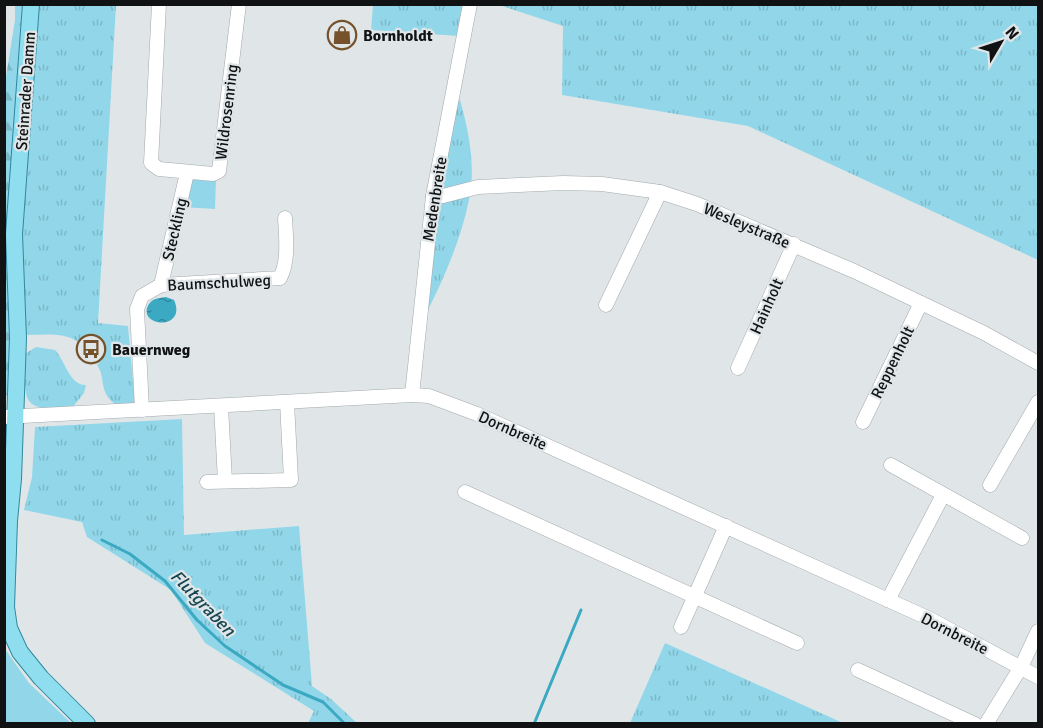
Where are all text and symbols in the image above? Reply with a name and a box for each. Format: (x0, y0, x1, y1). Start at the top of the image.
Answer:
north arrow (971, 12, 1031, 72)
shop icon: Bornholdt (326, 19, 358, 51)
text: N (1001, 23, 1023, 44)
place label: Bornholdt (363, 26, 433, 46)
street label: Steinrader Damm (12, 31, 40, 151)
street label: Wildrosenring (211, 63, 243, 161)
street label: Medenbreite (418, 155, 452, 243)
street label: Steckling (158, 196, 192, 263)
street label: Wesleystraße (700, 199, 793, 253)
street label: Baumschulweg (167, 270, 271, 296)
street label: Hainholt (746, 275, 788, 337)
street label: Reppenholt (867, 323, 919, 402)
bus stop icon: Bauernweg (75, 333, 107, 365)
place label: Bauernweg (112, 340, 191, 360)
street label: Dornbreite (475, 407, 550, 455)
water label: Flutgraben (166, 565, 241, 642)
street label: Dornbreite (917, 608, 992, 659)

